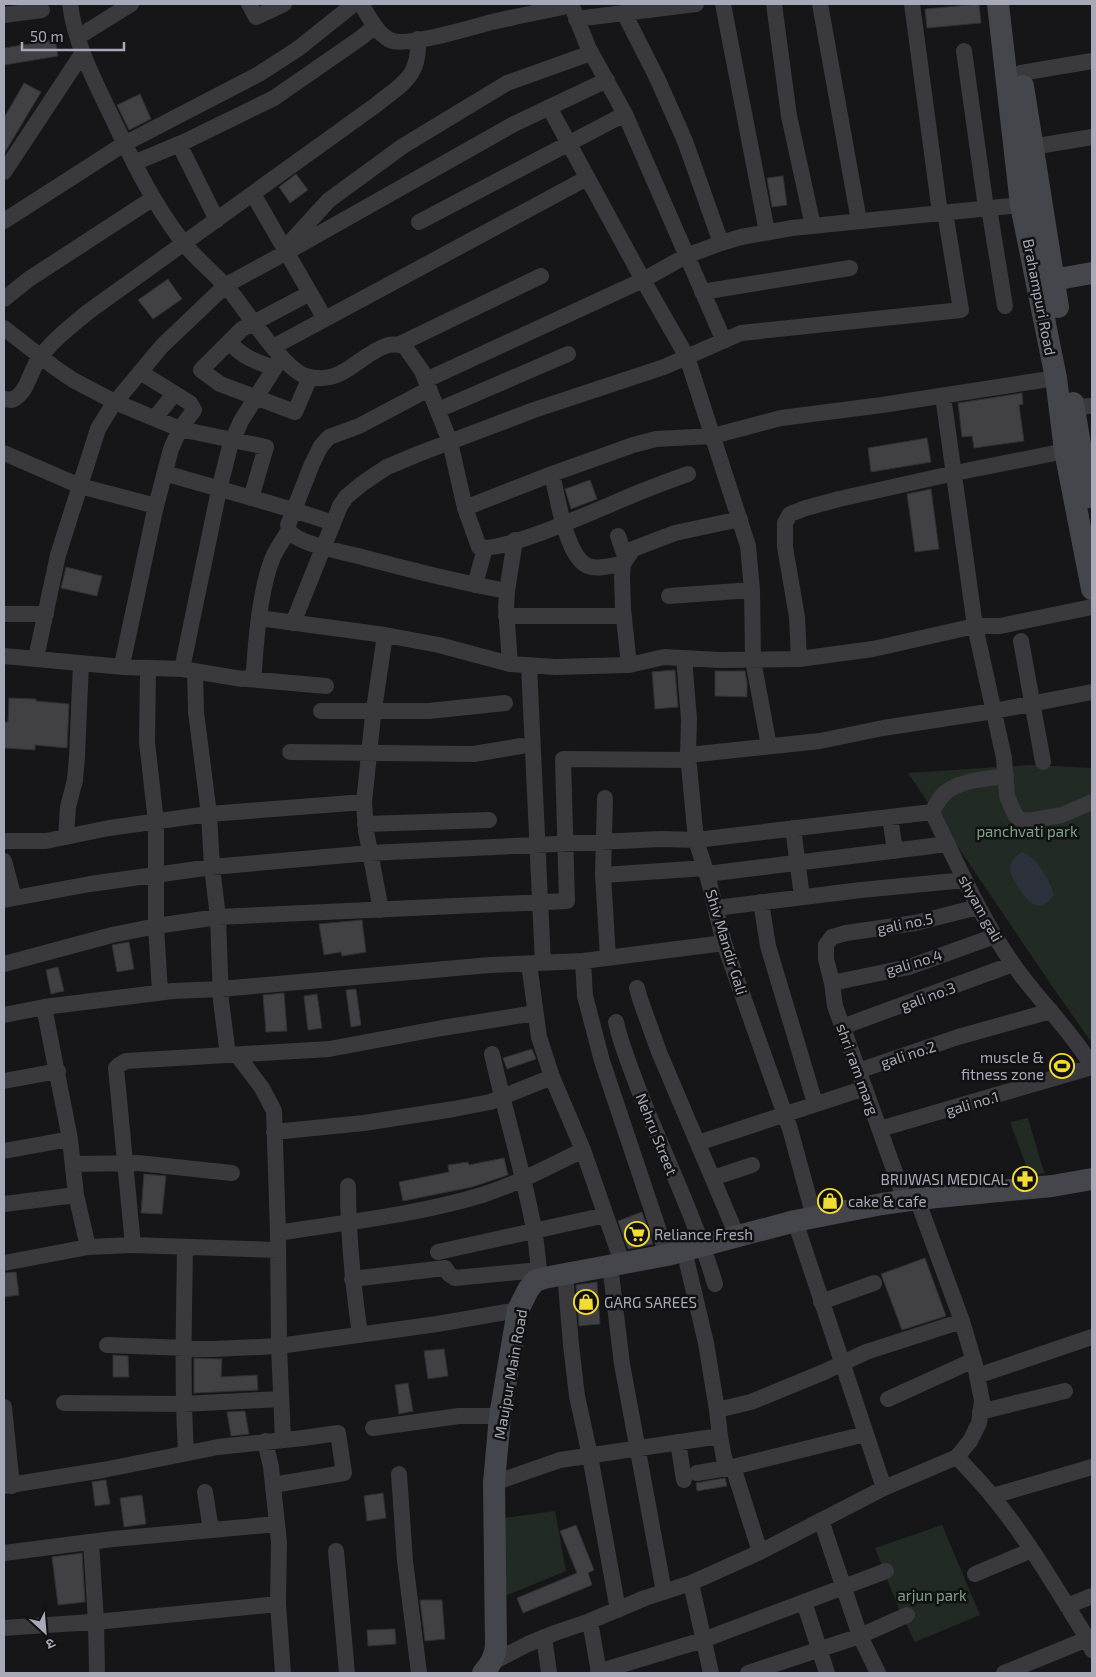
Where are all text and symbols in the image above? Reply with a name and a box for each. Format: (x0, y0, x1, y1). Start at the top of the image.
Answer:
scale bar (22, 20, 125, 52)
text: 50 m (30, 27, 64, 45)
street label: Brahampuri Road (1020, 237, 1060, 357)
park label: panchvati park (976, 822, 1078, 840)
street label: shyam gali (955, 871, 1007, 945)
street label: Shiv Mandir Gali (702, 887, 752, 997)
street label: gali no.5 (875, 909, 935, 937)
street label: gali no.4 (884, 945, 944, 979)
street label: gali no.3 (898, 978, 958, 1014)
street label: shri ram marg (833, 1021, 883, 1118)
street label: gali no.2 (878, 1037, 938, 1071)
place label: muscle & fitness zone (961, 1048, 1044, 1083)
sports icon: muscle & fitness zone (1049, 1053, 1075, 1079)
street label: gali no.1 (944, 1087, 1000, 1119)
street label: Nehru Street (632, 1090, 682, 1178)
pharmacy icon: BRIJWASI MEDICAL (1012, 1166, 1038, 1192)
place label: BRIJWASI MEDICAL (880, 1170, 1008, 1188)
shop icon: cake & cafe (817, 1188, 843, 1214)
place label: cake & cafe (848, 1192, 927, 1210)
supermarket icon: Reliance Fresh (624, 1221, 650, 1247)
place label: Reliance Fresh (654, 1225, 753, 1243)
shop icon: GARG SAREES (573, 1289, 599, 1315)
place label: GARG SAREES (604, 1293, 697, 1311)
street label: Maujpur Main Road (490, 1308, 531, 1441)
park label: arjun park (897, 1586, 967, 1605)
north arrow (20, 1607, 70, 1657)
text: उ (43, 1635, 58, 1654)

